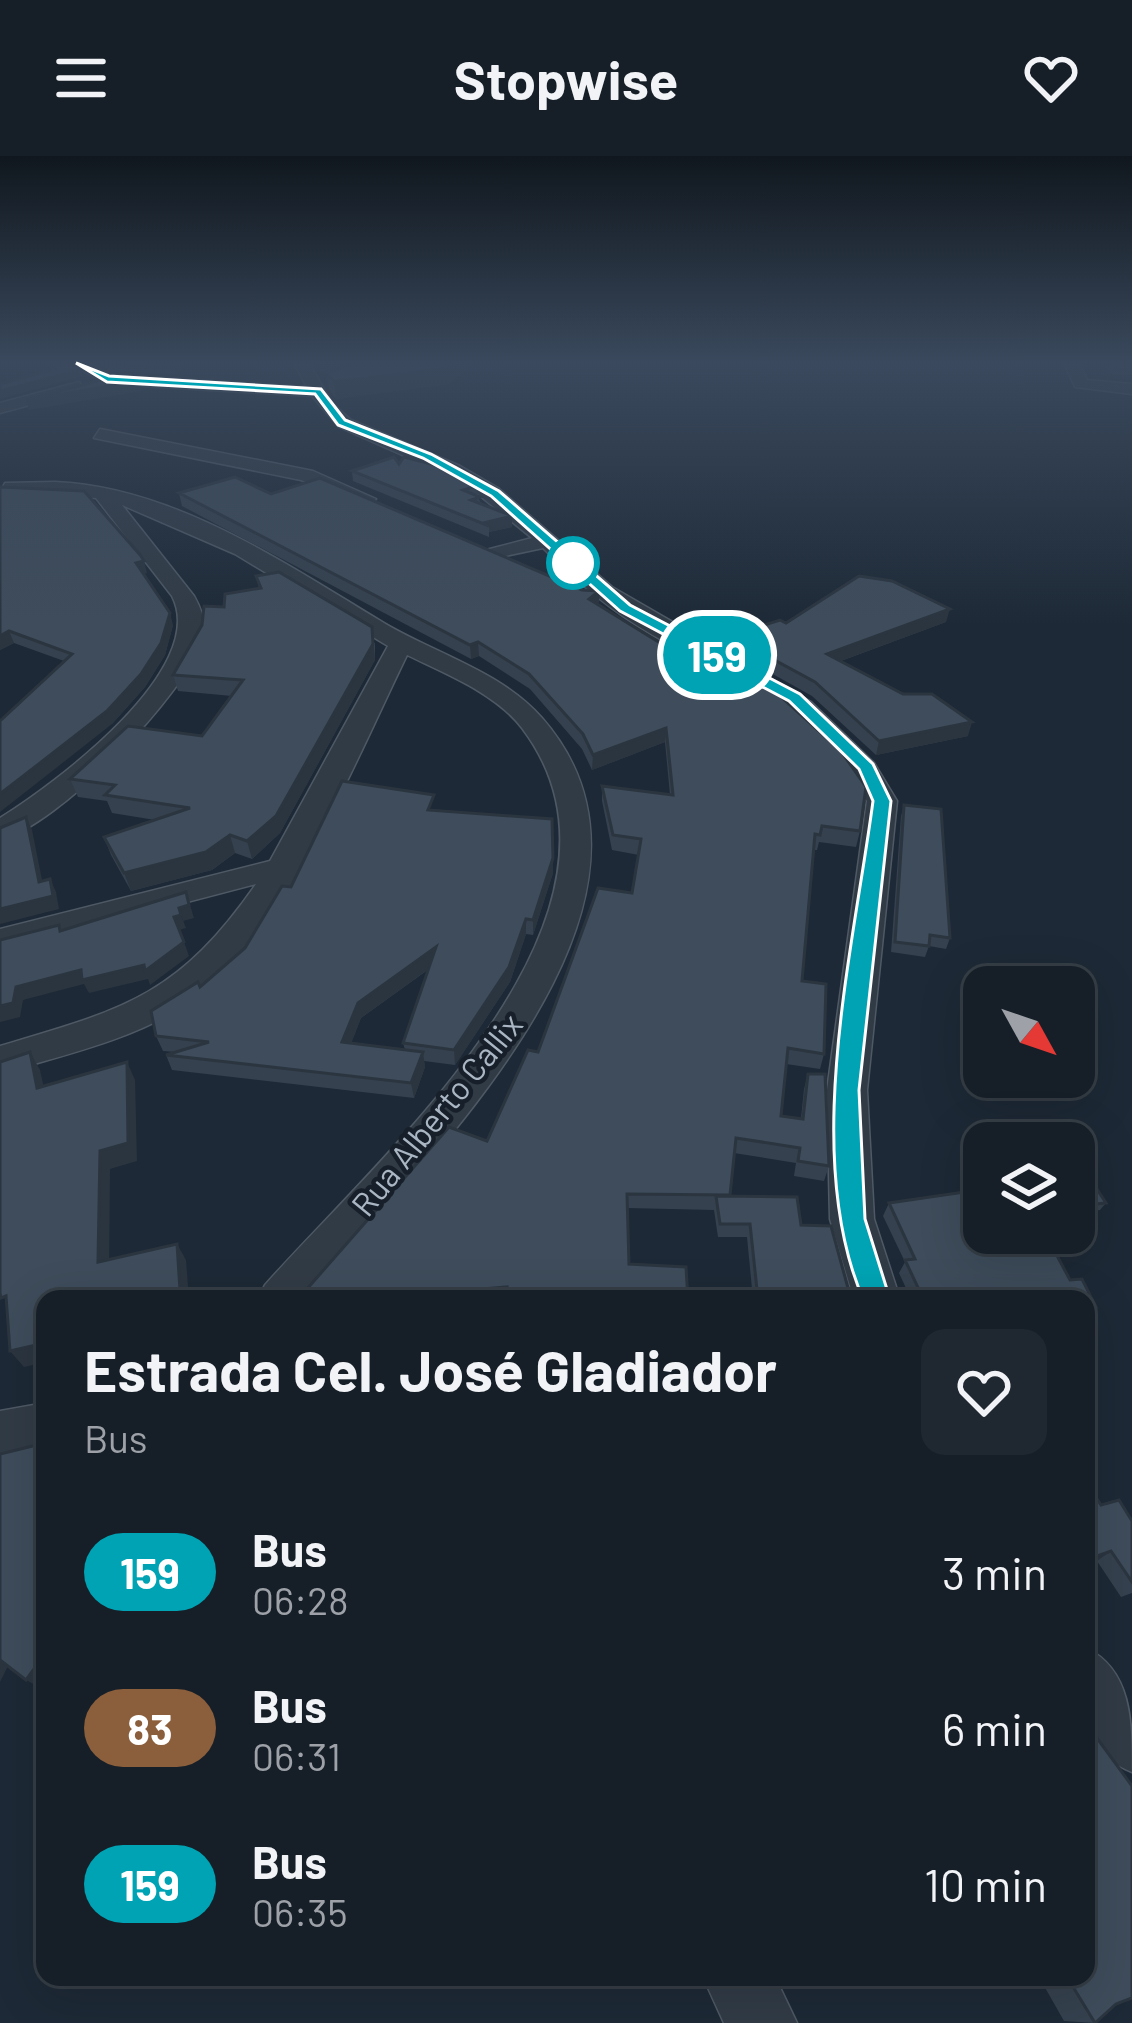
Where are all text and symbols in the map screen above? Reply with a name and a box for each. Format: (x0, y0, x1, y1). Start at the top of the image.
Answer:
icon: menu (48, 45, 114, 111)
icon: heart (1018, 45, 1084, 111)
text: Stopwise (454, 46, 678, 111)
unlabelled marker (548, 538, 598, 588)
line badge: 159 (648, 616, 786, 694)
text: 159 (687, 630, 747, 680)
north arrow (963, 966, 1095, 1098)
map controls (963, 966, 1095, 1254)
street label: Rua Alberto Callix (342, 1005, 530, 1223)
button: layers (963, 1122, 1095, 1254)
button: heart (921, 1329, 1047, 1455)
text: Estrada Cel. José Gladiador (84, 1335, 777, 1403)
text: Bus (84, 1414, 148, 1461)
text: Bus (252, 1522, 327, 1576)
text: 3 min (942, 1545, 1047, 1599)
text: 159 (120, 1547, 180, 1597)
text: 06:28 (252, 1576, 349, 1623)
text: Bus (252, 1678, 327, 1732)
text: 6 min (942, 1701, 1047, 1755)
text: 83 (127, 1703, 173, 1753)
text: 06:31 (252, 1732, 341, 1779)
text: Bus (252, 1834, 327, 1888)
text: 10 min (924, 1857, 1047, 1911)
text: 159 (120, 1859, 180, 1909)
text: 06:35 (252, 1888, 347, 1935)

